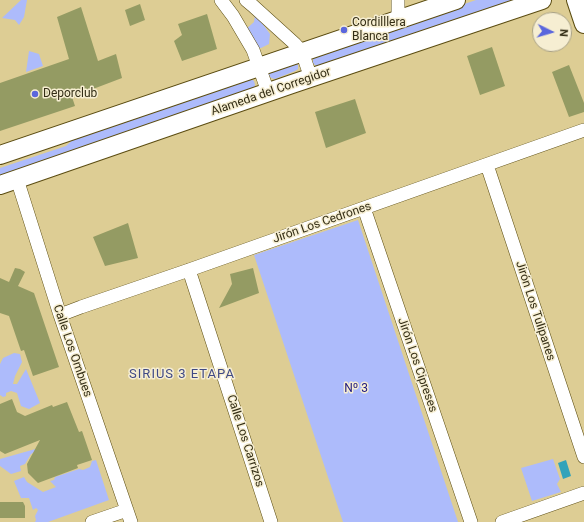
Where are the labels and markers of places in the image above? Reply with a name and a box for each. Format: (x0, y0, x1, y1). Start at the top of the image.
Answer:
place label: Cordilllera Blanca (352, 16, 406, 44)
marker: Cordilllera Blanca (339, 25, 349, 35)
place label: Deporclub (43, 87, 97, 101)
marker: Deporclub (30, 89, 40, 99)

